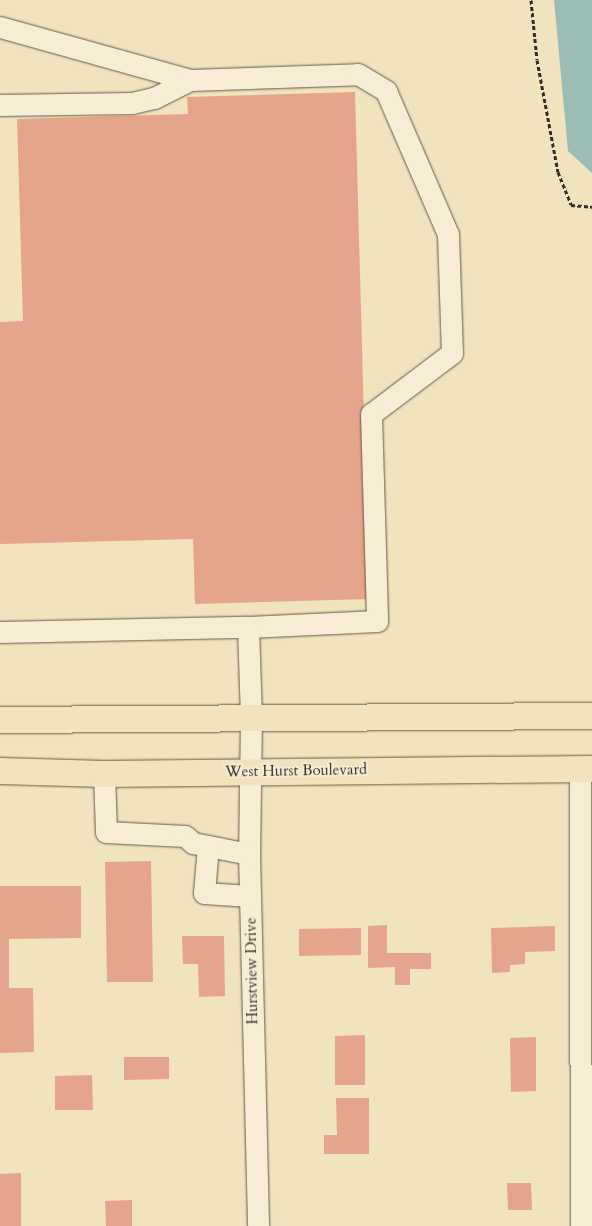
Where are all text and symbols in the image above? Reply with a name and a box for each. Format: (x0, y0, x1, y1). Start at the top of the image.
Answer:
street label: West Hurst Boulevard (225, 761, 367, 781)
street label: Hurstview Drive (242, 917, 262, 1025)

